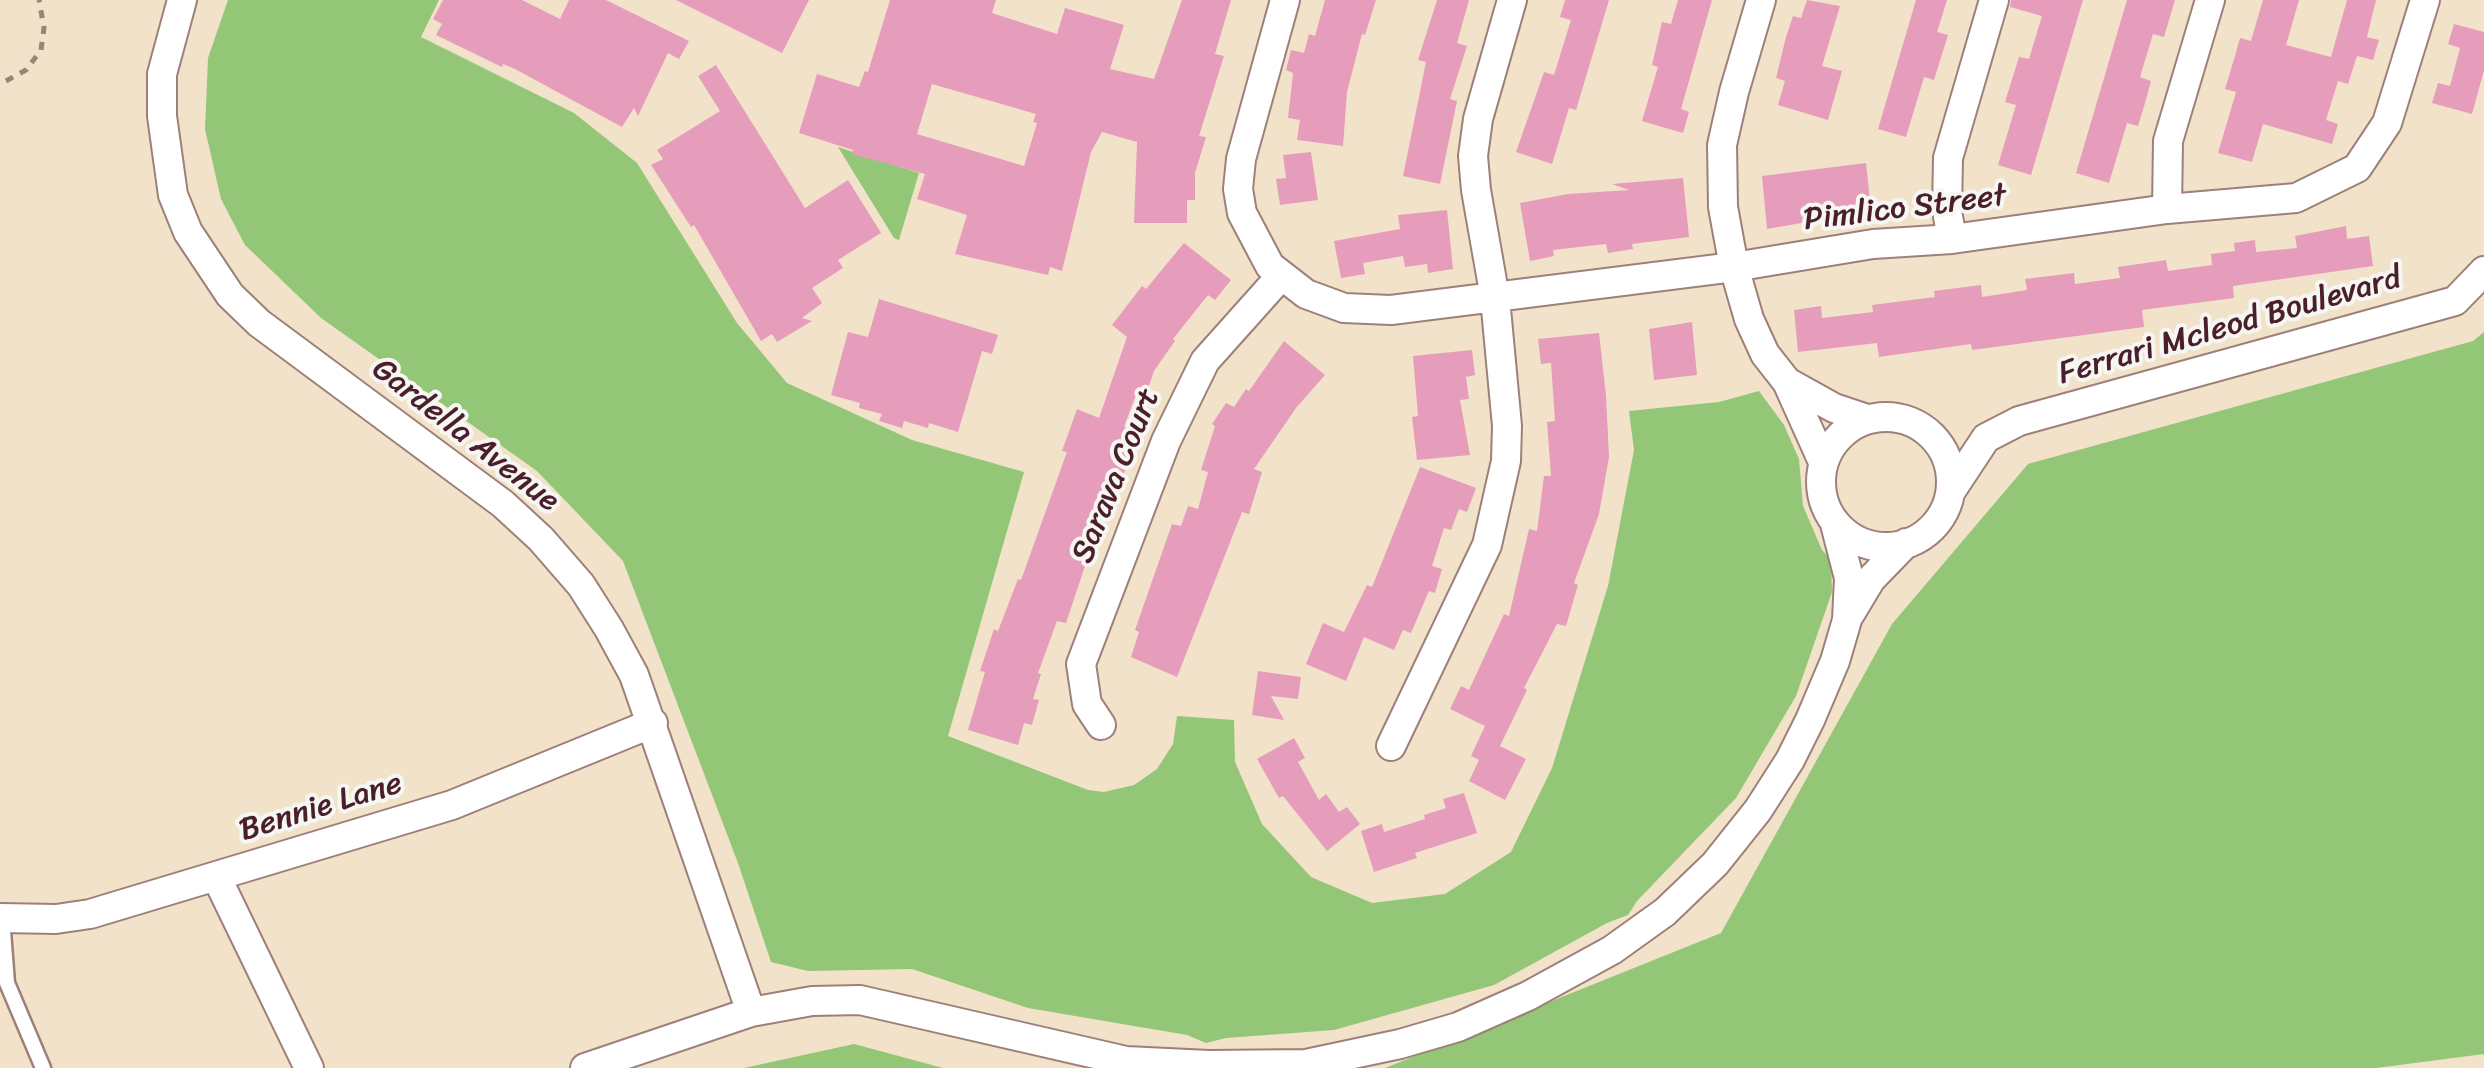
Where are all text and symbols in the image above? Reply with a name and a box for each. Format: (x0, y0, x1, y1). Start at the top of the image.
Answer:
street label: Pimlico Street (1801, 178, 2009, 240)
street label: Ferrari Mcleod Boulevard (2054, 260, 2406, 394)
street label: Gardella Avenue (364, 351, 566, 521)
street label: Sarava Court (1065, 383, 1169, 569)
street label: Bennie Lane (235, 765, 407, 851)

